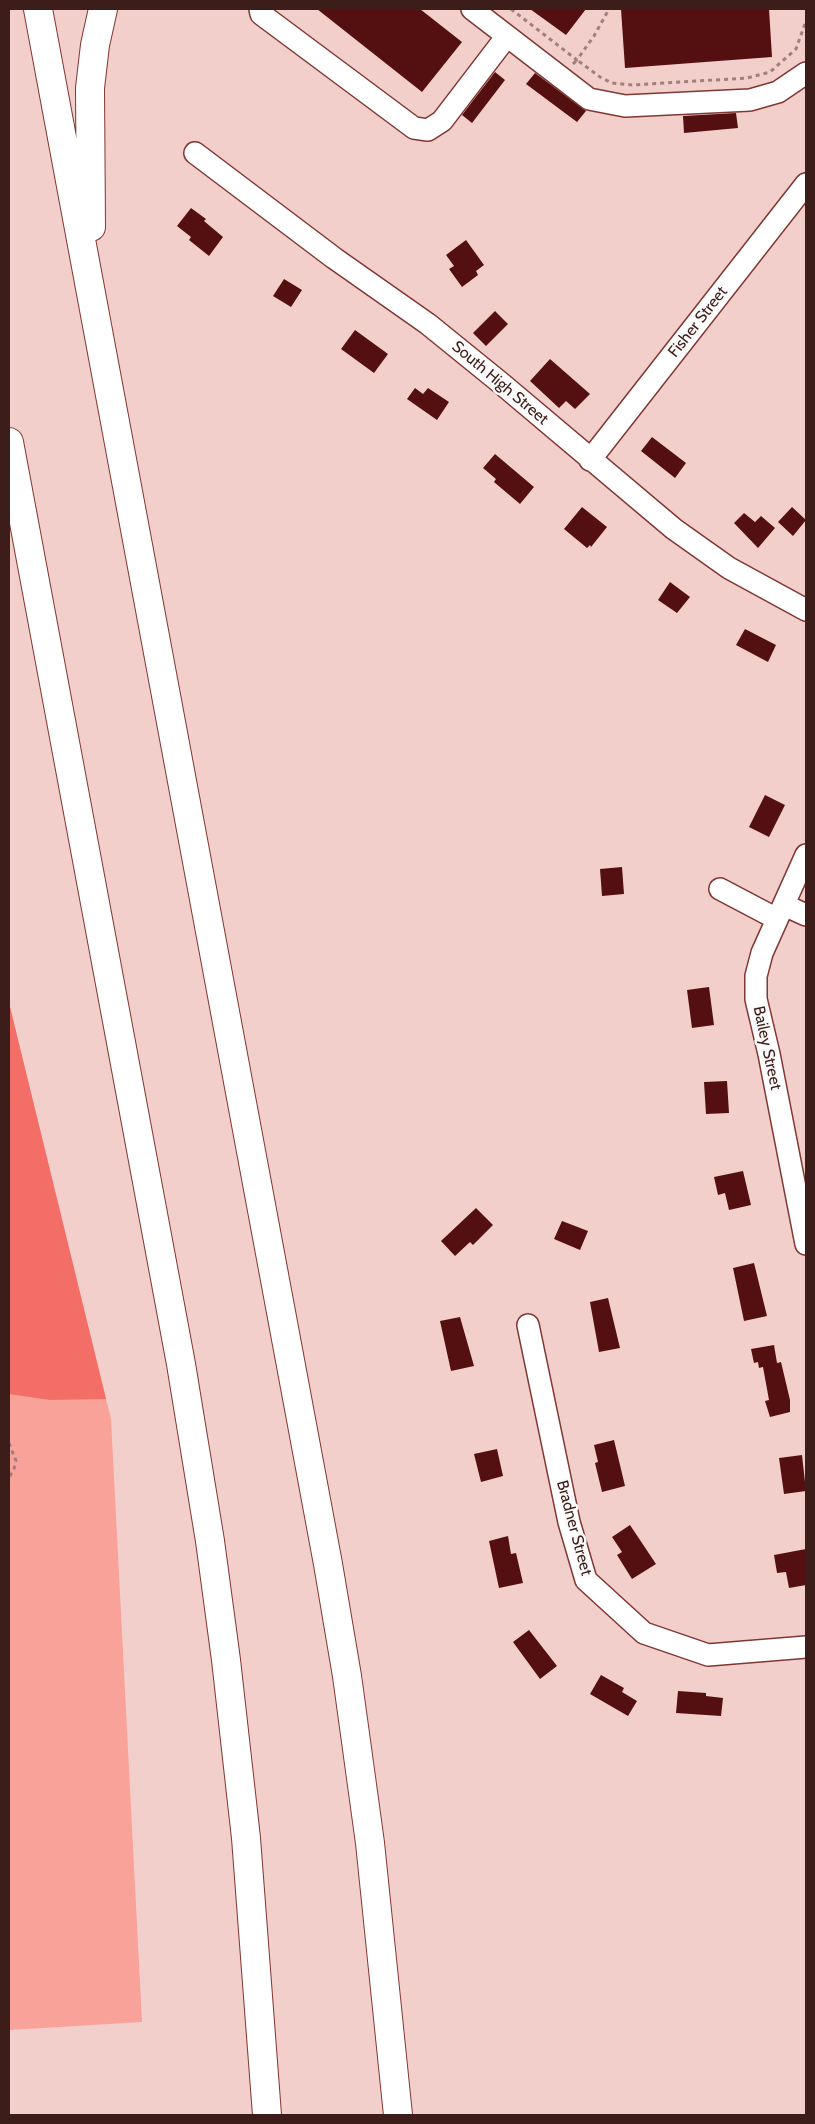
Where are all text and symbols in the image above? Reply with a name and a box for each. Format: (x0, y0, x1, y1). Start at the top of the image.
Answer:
street label: Fisher Street (664, 283, 732, 361)
street label: South High Street (448, 337, 552, 429)
street label: Bailey Street (749, 1004, 785, 1092)
street label: Bradner Street (552, 1478, 596, 1578)

